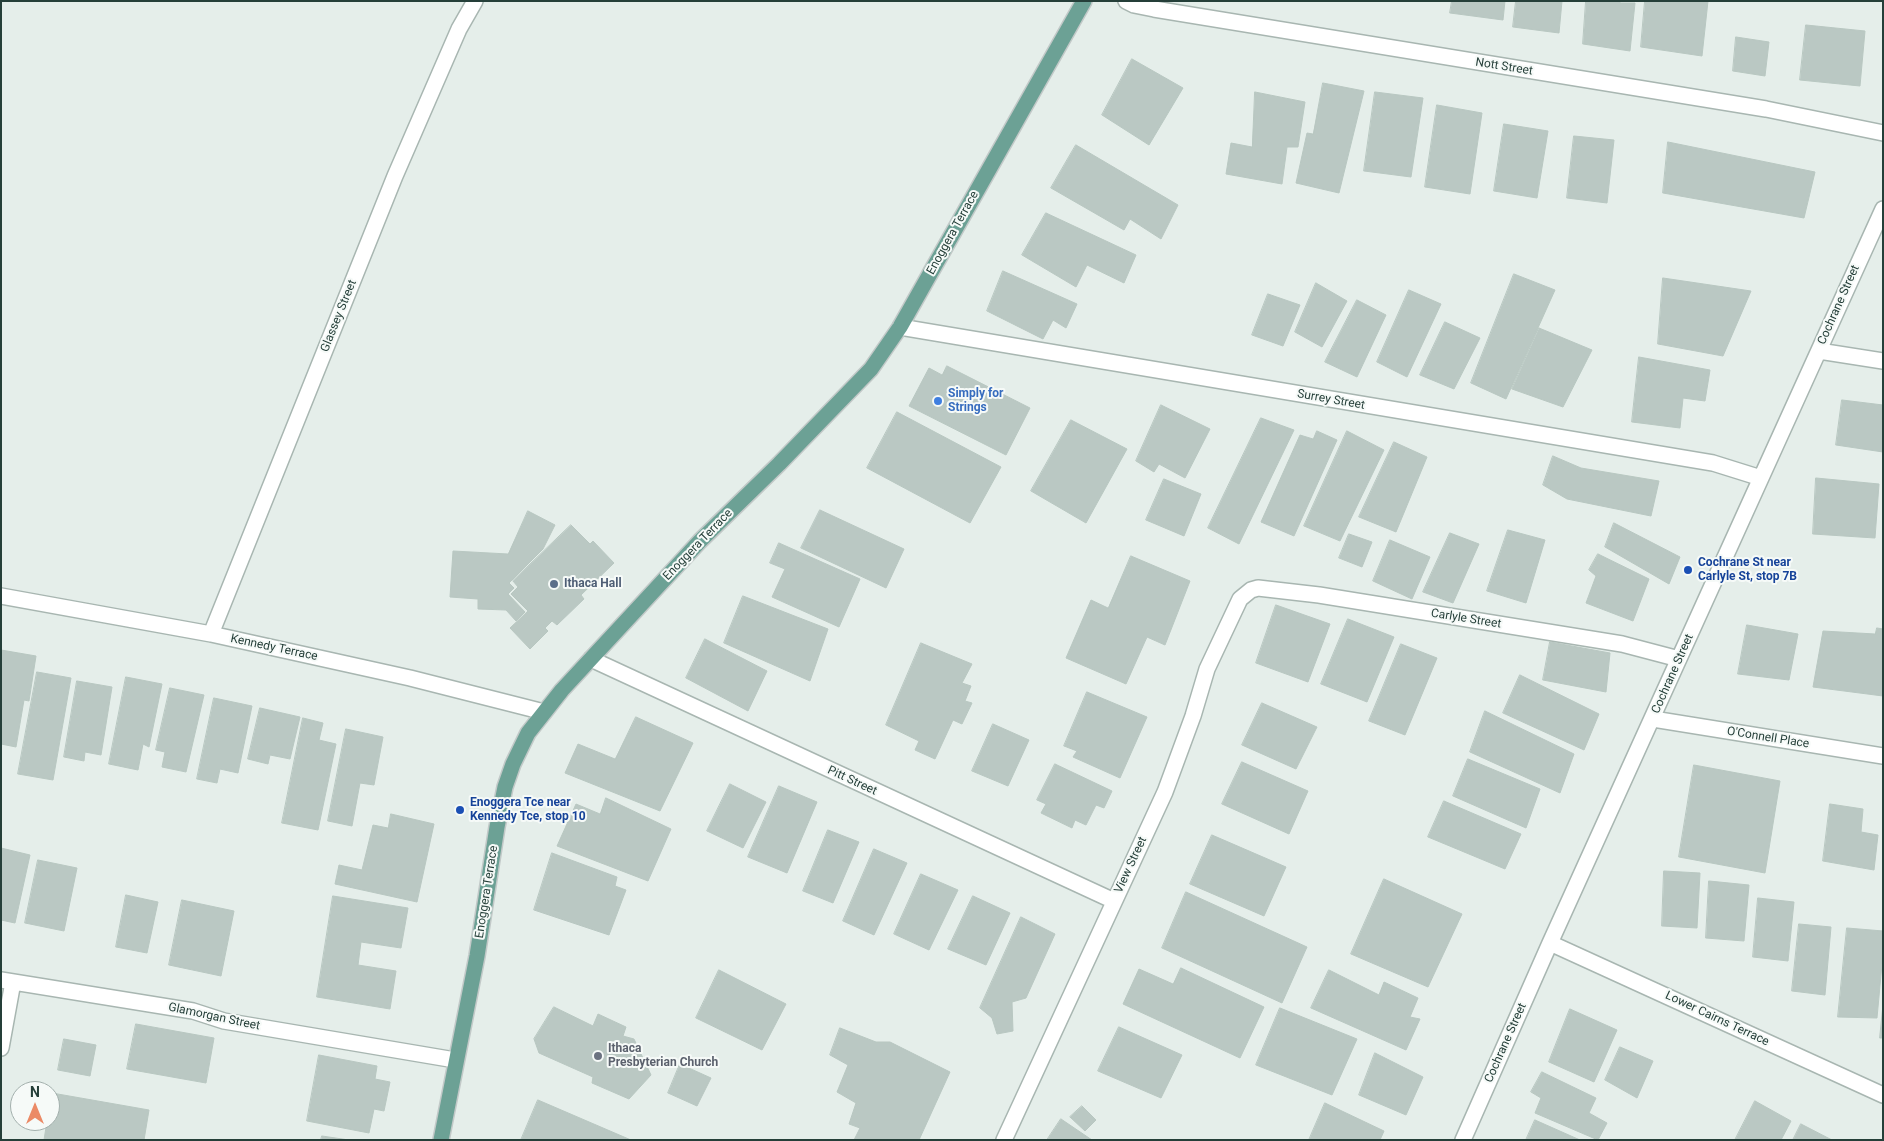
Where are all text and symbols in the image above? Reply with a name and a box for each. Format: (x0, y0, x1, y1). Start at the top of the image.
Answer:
street label: Nott Street (1474, 55, 1534, 79)
street label: Enoggera Terrace (924, 189, 982, 277)
street label: Cochrane Street (1815, 263, 1863, 347)
street label: Glassey Street (318, 278, 360, 354)
place label: Simply for Strings (948, 387, 1003, 415)
street label: Surrey Street (1296, 387, 1366, 413)
marker: Simply for Strings (932, 395, 944, 407)
street label: Enoggera Terrace (660, 506, 736, 584)
place label: Cochrane St near Carlyle St, stop 7B (1698, 556, 1797, 584)
marker: Cochrane St near Carlyle St, stop 7B (1682, 564, 1694, 576)
place label: Ithaca Hall (564, 577, 622, 591)
marker: Ithaca Hall (548, 578, 560, 590)
street label: Carlyle Street (1430, 606, 1502, 632)
street label: Kennedy Terrace (229, 632, 319, 664)
street label: Cochrane Street (1649, 632, 1697, 716)
street label: O'Connell Place (1726, 724, 1810, 752)
street label: Pitt Street (825, 763, 879, 799)
place label: Enoggera Tce near Kennedy Tce, stop 10 (470, 796, 586, 824)
marker: Enoggera Tce near Kennedy Tce, stop 10 (454, 804, 466, 816)
street label: View Street (1112, 835, 1150, 895)
street label: Enoggera Terrace (473, 845, 501, 939)
street label: Lower Cairns Terrace (1663, 989, 1771, 1049)
street label: Glamorgan Street (167, 1000, 261, 1034)
street label: Cochrane Street (1482, 1001, 1530, 1085)
place label: Ithaca Presbyterian Church (608, 1042, 718, 1070)
marker: Ithaca Presbyterian Church (592, 1050, 604, 1062)
north arrow (10, 1081, 60, 1131)
text: N (30, 1084, 40, 1100)

